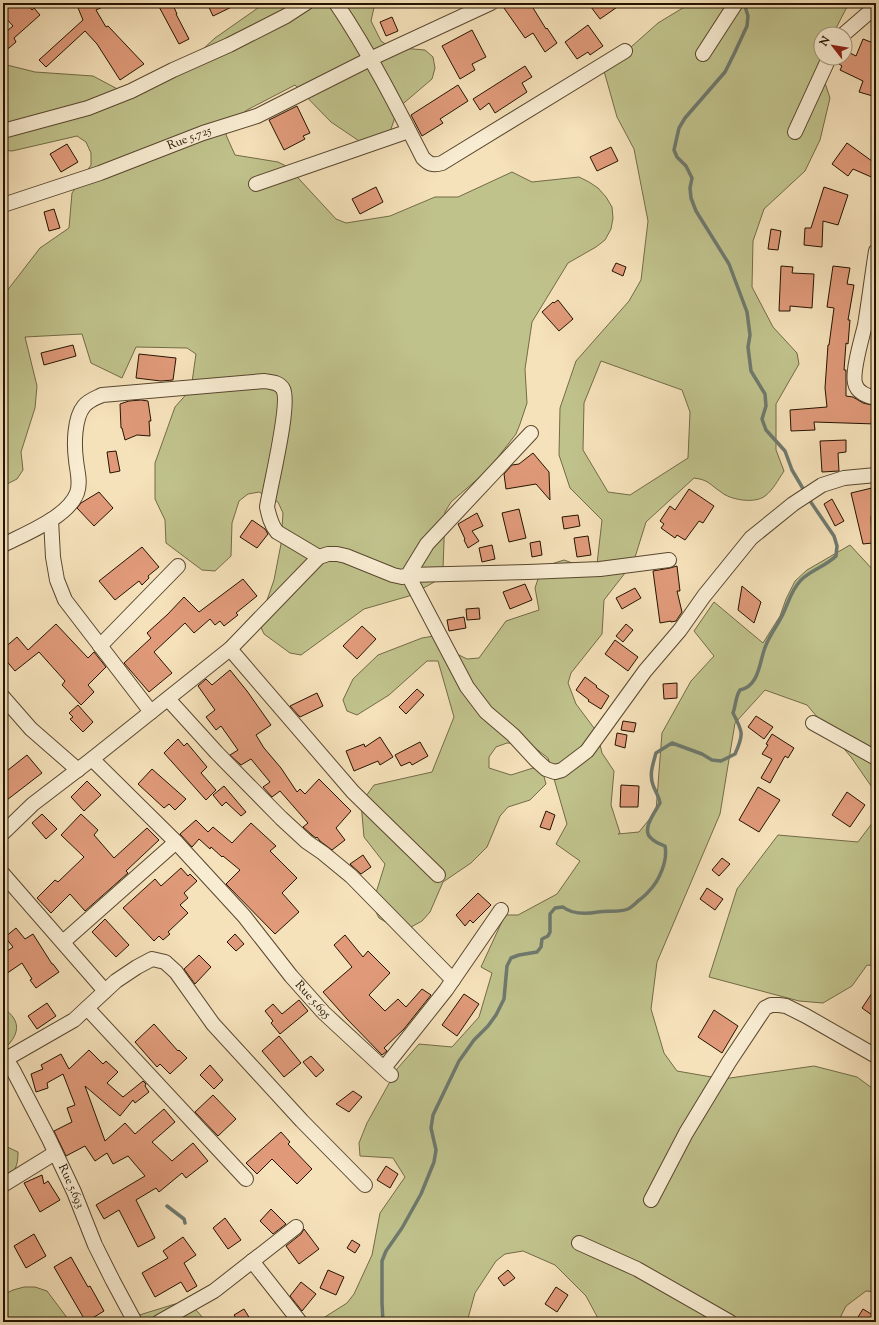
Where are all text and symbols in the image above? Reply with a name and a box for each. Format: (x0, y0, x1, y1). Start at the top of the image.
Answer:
north arrow (813, 26, 853, 66)
text: N (816, 33, 835, 50)
street label: Rue 5.725 (165, 122, 214, 155)
street label: Rue 5.695 (290, 977, 334, 1024)
street label: Rue 5.693 (53, 1161, 89, 1211)

